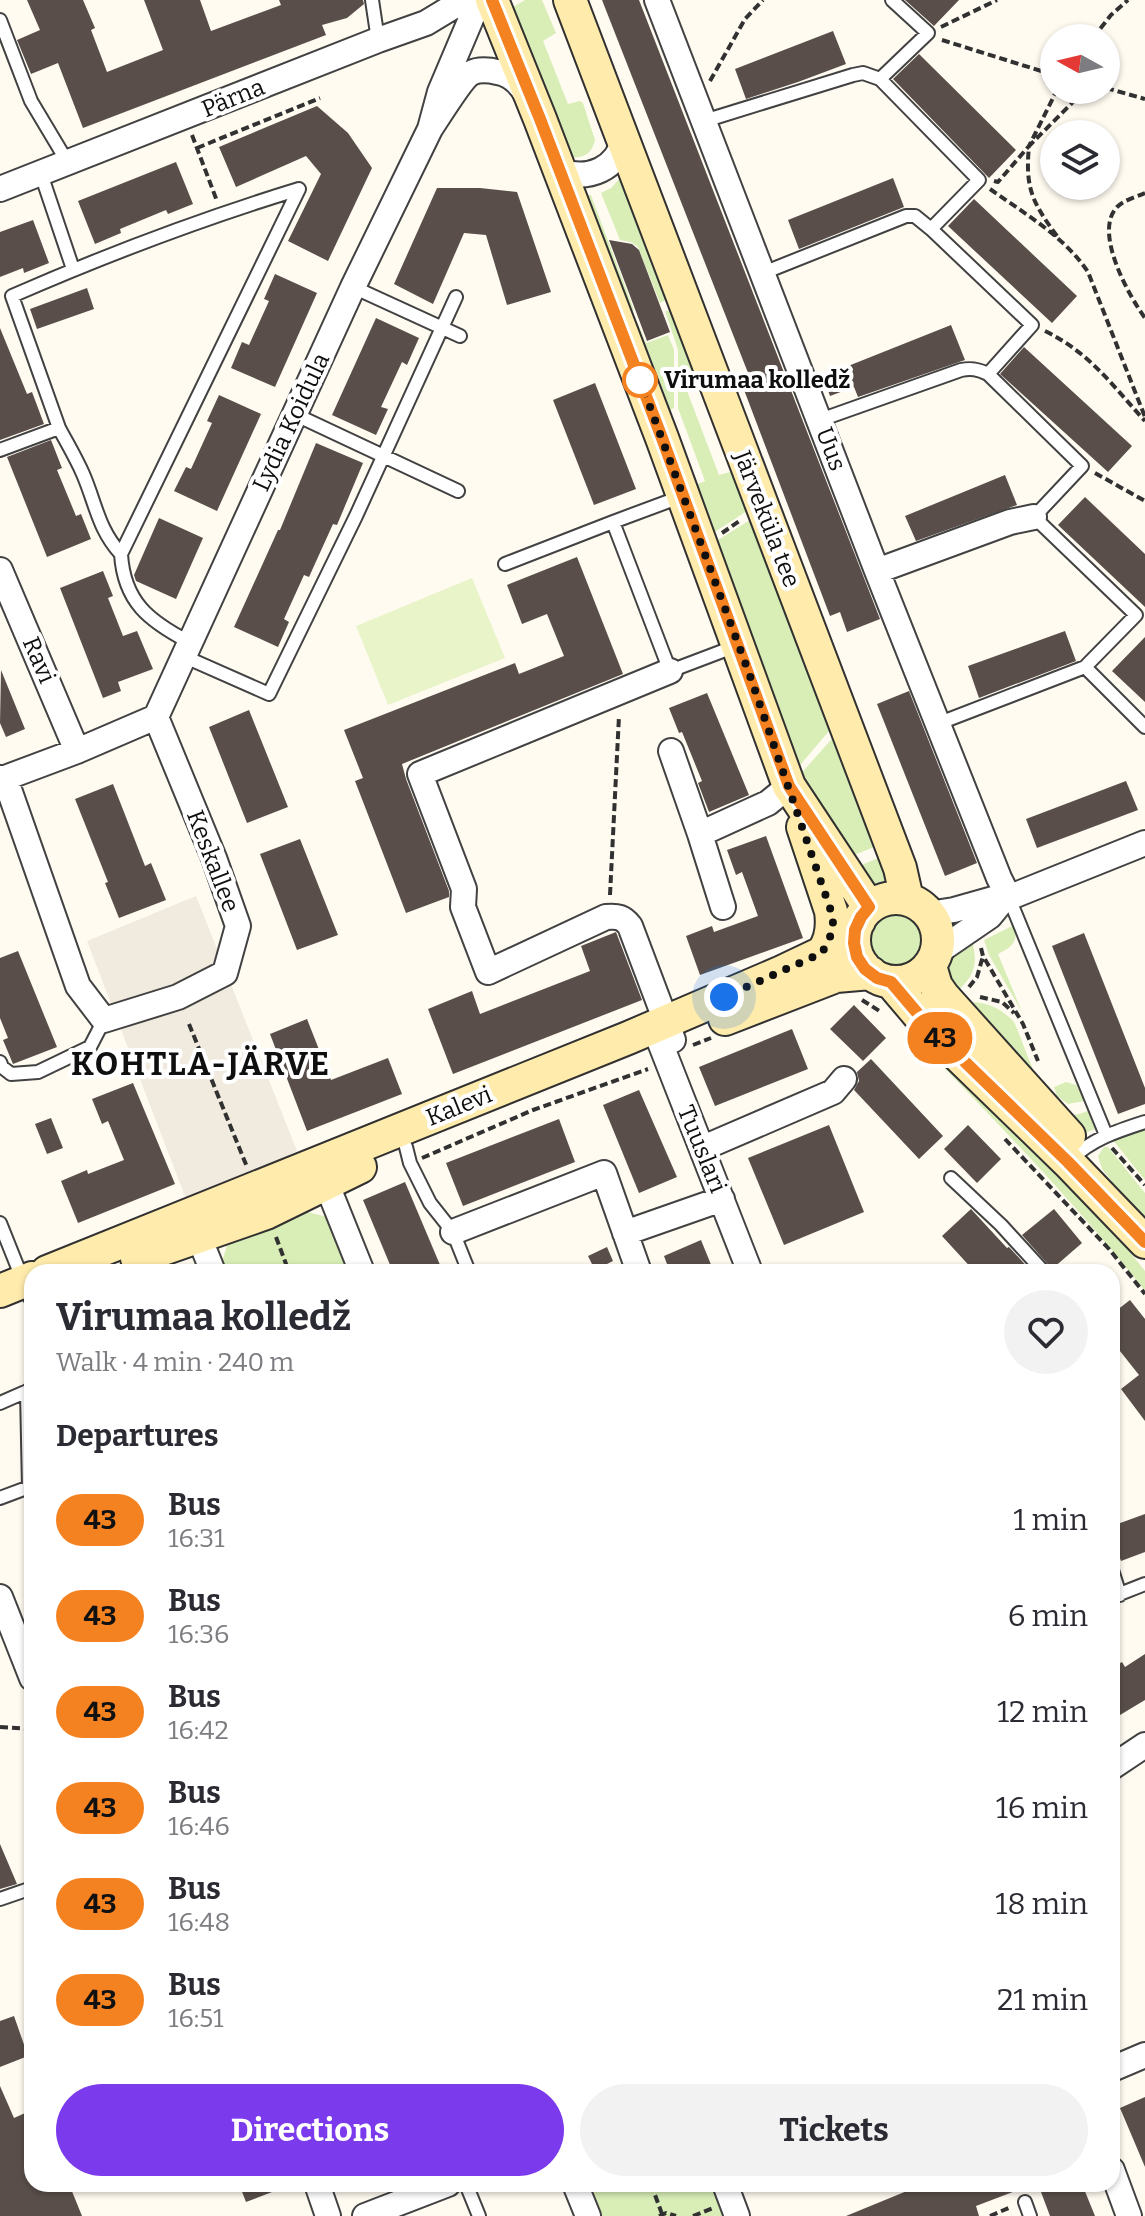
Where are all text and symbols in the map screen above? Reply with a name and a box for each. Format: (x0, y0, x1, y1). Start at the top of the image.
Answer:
north arrow (1040, 24, 1120, 104)
map controls (1040, 24, 1120, 200)
street label: Pärna (197, 73, 269, 123)
button: layers (1040, 120, 1120, 200)
street label: Lydia Koidula (247, 349, 335, 495)
marker: Virumaa kolledž (623, 363, 657, 397)
place label: Virumaa kolledž (664, 366, 850, 394)
street label: Uus (810, 423, 852, 475)
street label: Järveküla tee (728, 446, 806, 591)
street label: Ravi (17, 633, 61, 687)
street label: Keskallee (181, 806, 245, 916)
your location (704, 977, 744, 1017)
line badge: 43 (904, 1012, 976, 1064)
text: 43 (923, 1021, 957, 1054)
district label: KOHTLA-JÄRVE (71, 1045, 331, 1083)
street label: Kalevi (422, 1080, 496, 1132)
street label: Tuuslari (672, 1101, 732, 1197)
button: heart (1004, 1290, 1088, 1374)
text: Virumaa kolledž (56, 1294, 351, 1340)
text: Walk · 4 min · 240 m (56, 1347, 294, 1378)
text: Departures (56, 1418, 219, 1454)
text: Bus (168, 1487, 221, 1523)
text: 1 min (1013, 1502, 1088, 1538)
text: 43 (83, 1503, 117, 1536)
text: 16:31 (168, 1523, 225, 1554)
text: Bus (168, 1583, 221, 1619)
text: 6 min (1008, 1598, 1088, 1634)
text: 43 (83, 1599, 117, 1632)
text: 16:36 (168, 1619, 229, 1650)
text: Bus (168, 1679, 221, 1715)
text: 12 min (997, 1694, 1088, 1730)
text: 43 (83, 1695, 117, 1728)
text: 16:42 (168, 1715, 229, 1746)
text: Bus (168, 1775, 221, 1811)
text: 16 min (996, 1790, 1088, 1826)
text: 43 (83, 1791, 117, 1824)
text: 16:46 (168, 1811, 230, 1842)
text: Bus (168, 1871, 221, 1907)
text: 18 min (995, 1886, 1088, 1922)
text: 43 (83, 1887, 117, 1920)
text: 16:48 (168, 1907, 230, 1938)
text: Bus (168, 1967, 221, 2003)
text: 21 min (997, 1982, 1088, 2018)
text: 43 (83, 1983, 117, 2016)
text: 16:51 (168, 2003, 223, 2034)
button: Directions (56, 2084, 564, 2176)
button: Tickets (580, 2084, 1088, 2176)

